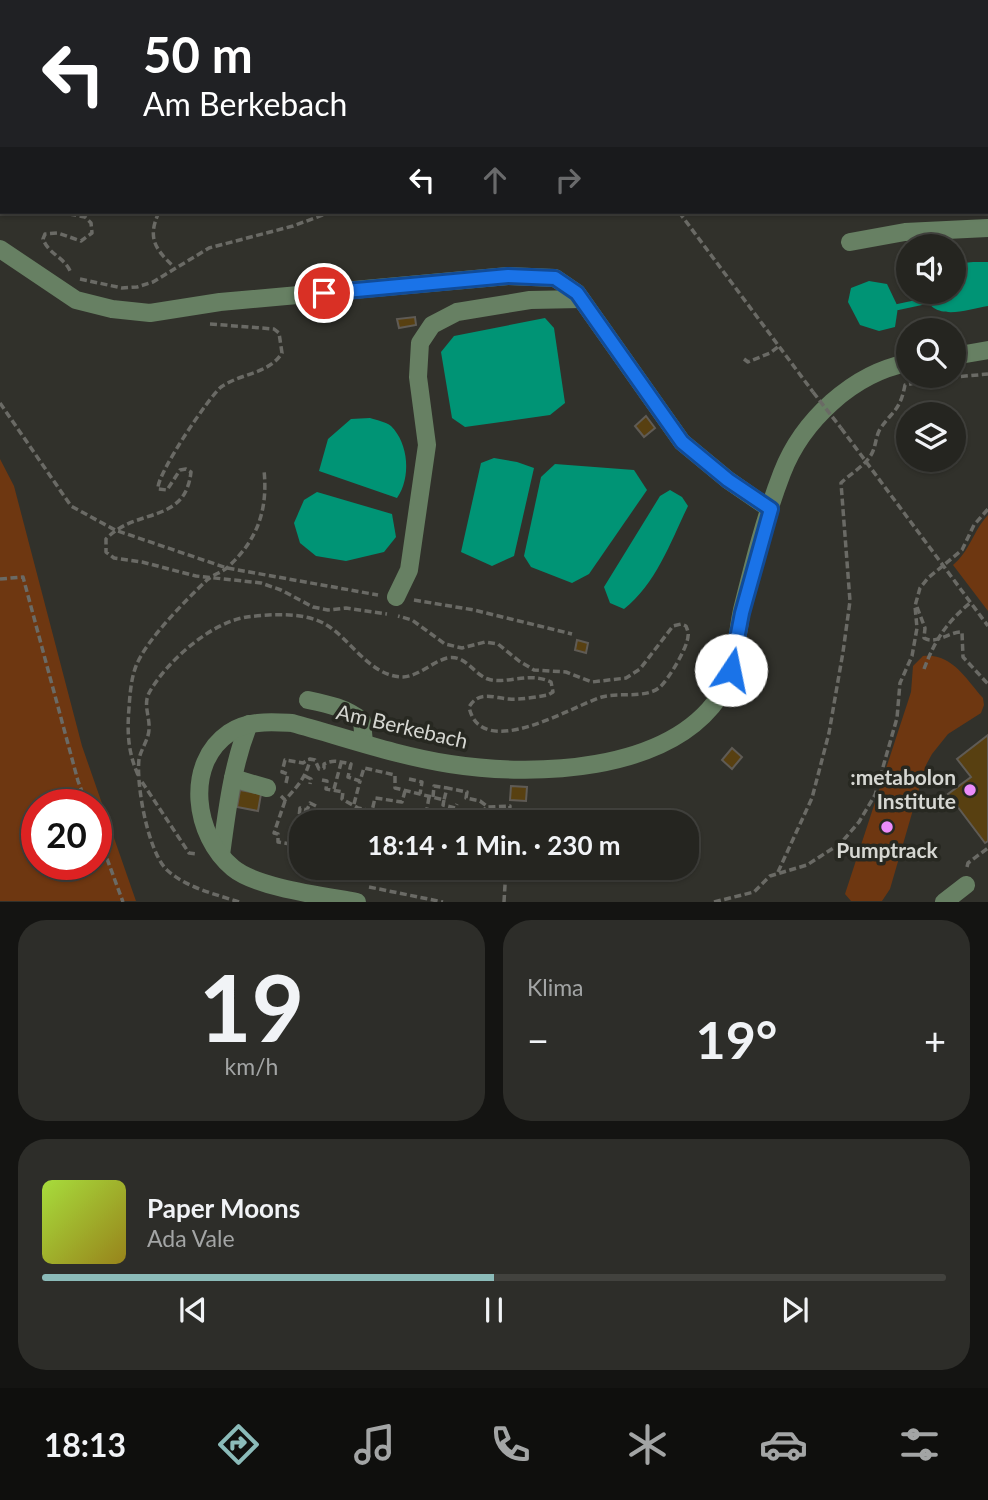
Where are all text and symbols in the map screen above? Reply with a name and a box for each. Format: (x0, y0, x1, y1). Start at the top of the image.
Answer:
text: 50 m (143, 25, 253, 83)
icon: left (28, 28, 119, 119)
text: Am Berkebach (143, 84, 347, 123)
icon: left (403, 161, 441, 199)
icon: ahead (476, 161, 514, 199)
icon: right (549, 161, 587, 199)
map controls (896, 234, 966, 472)
button: sound (896, 234, 966, 304)
pin (294, 263, 354, 323)
icon: arrive (305, 274, 343, 312)
button: search (896, 318, 966, 388)
button: layers (896, 402, 966, 472)
position arrow (694, 633, 768, 707)
street label: Am Berkebach (334, 698, 470, 753)
place label: :metabolon Institute (850, 764, 956, 813)
marker: :metabolon Institute (962, 782, 978, 798)
speed limit sign: 20 (21, 789, 112, 880)
marker: Pumptrack (879, 819, 895, 835)
text: 18:14 · 1 Min. · 230 m (367, 829, 621, 861)
place label: Pumptrack (836, 837, 939, 862)
text: 19 (199, 952, 304, 1061)
text: Klima (527, 973, 584, 1001)
text: 19° (696, 1008, 777, 1070)
text: − (527, 1017, 549, 1063)
text: + (924, 1017, 946, 1063)
text: km/h (225, 1052, 278, 1080)
text: Paper Moons (147, 1192, 300, 1224)
text: Ada Vale (147, 1224, 235, 1252)
icon: previous (174, 1291, 212, 1329)
icon: pause (475, 1291, 513, 1329)
icon: next (776, 1291, 814, 1329)
icon: directions (214, 1420, 263, 1469)
icon: music (350, 1420, 399, 1469)
icon: phone (486, 1420, 535, 1469)
icon: climate (623, 1420, 672, 1469)
icon: car (759, 1420, 808, 1469)
icon: filters (895, 1420, 944, 1469)
text: 18:13 (44, 1425, 126, 1464)

